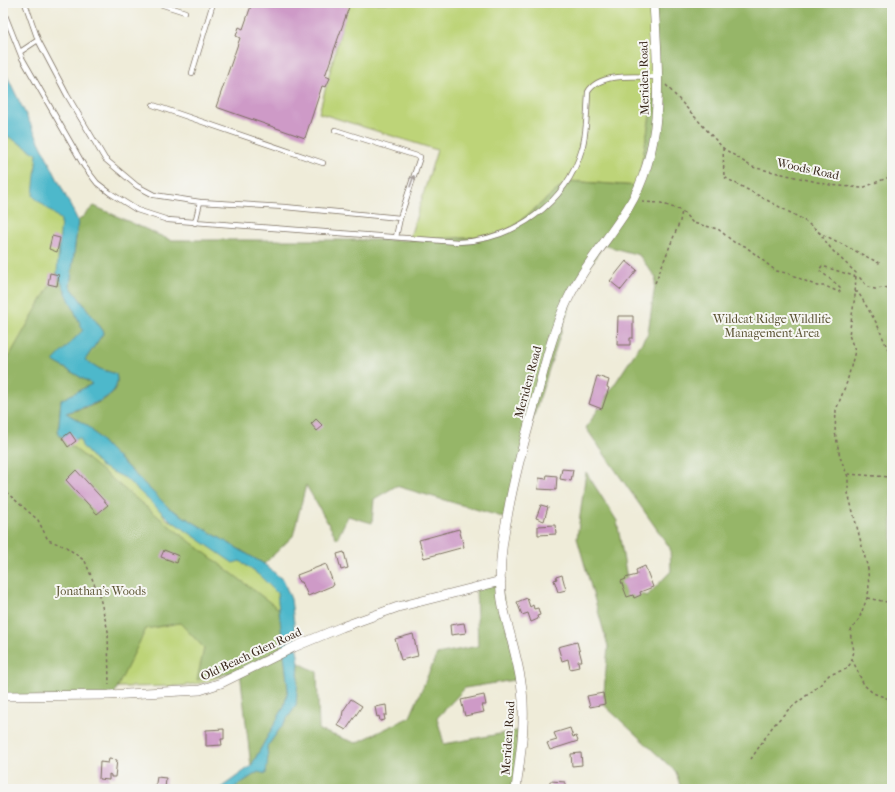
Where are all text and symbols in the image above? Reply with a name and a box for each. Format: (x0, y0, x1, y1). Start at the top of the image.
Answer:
street label: Meriden Road (636, 40, 652, 115)
street label: Woods Road (775, 155, 841, 183)
one-way arrow (409, 175, 417, 187)
park label: Wildcat Ridge Wildlife Management Area (712, 312, 831, 340)
street label: Meriden Road (512, 344, 544, 420)
park label: Jonathan's Woods (55, 584, 147, 598)
street label: Old Beach Glen Road (198, 624, 304, 684)
street label: Meriden Road (498, 700, 518, 775)

